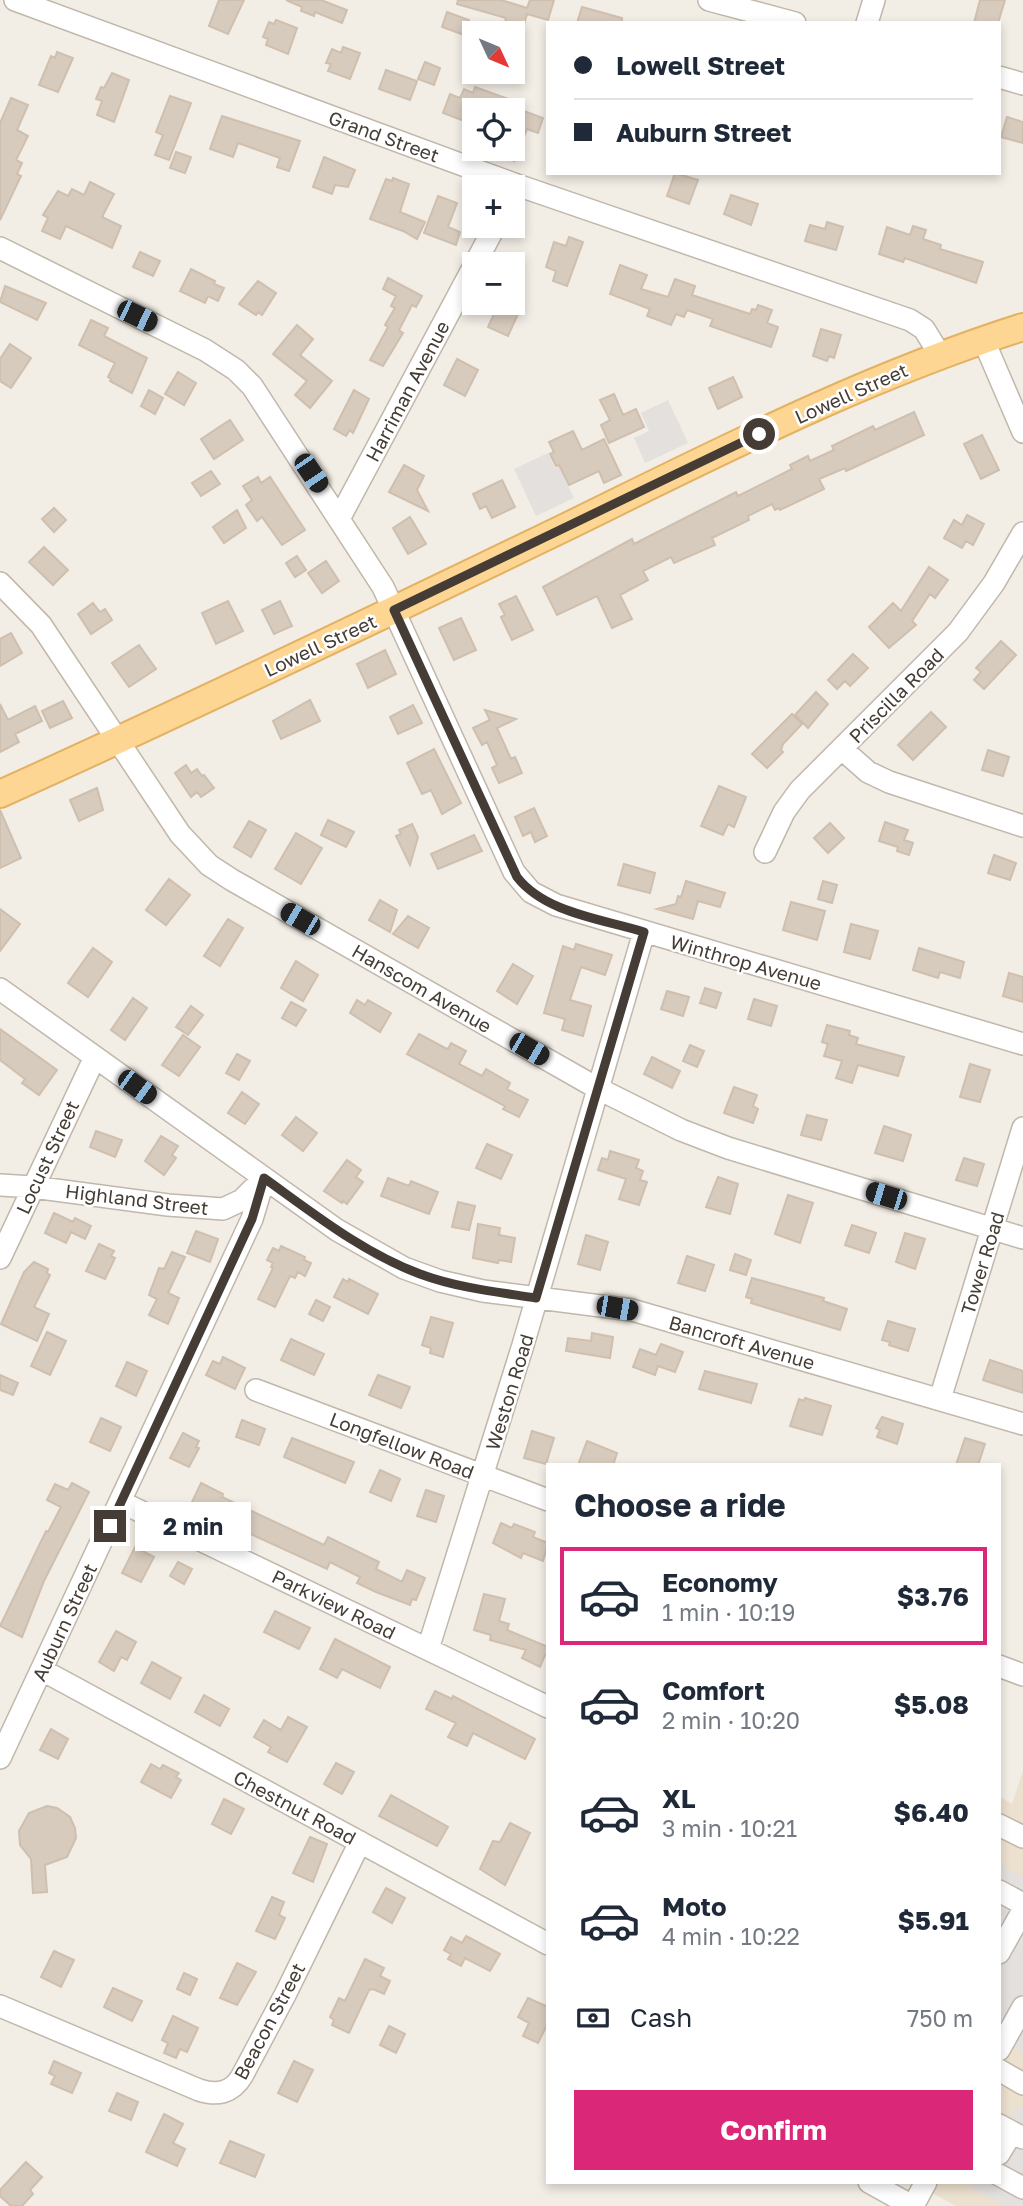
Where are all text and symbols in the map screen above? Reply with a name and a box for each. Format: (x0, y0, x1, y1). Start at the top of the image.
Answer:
north arrow (462, 21, 525, 84)
map controls (462, 21, 525, 315)
text: Lowell Street (616, 50, 785, 81)
button: locate (462, 98, 525, 161)
street label: Grand Street (326, 105, 442, 167)
text: Auburn Street (616, 117, 792, 148)
button: + (462, 175, 525, 238)
button: − (462, 252, 525, 315)
car (114, 297, 161, 335)
street label: Harriman Avenue (360, 317, 454, 465)
street label: Lowell Street (791, 358, 911, 428)
route start (743, 418, 775, 450)
car (291, 450, 332, 496)
street label: Lowell Street (260, 609, 380, 681)
street label: Priscilla Road (844, 643, 948, 747)
car (277, 899, 324, 939)
street label: Winthrop Avenue (668, 929, 824, 995)
street label: Hanscom Avenue (348, 939, 496, 1037)
car (506, 1029, 553, 1069)
car (114, 1066, 161, 1108)
street label: Locust Street (11, 1097, 83, 1217)
street label: Highland Street (64, 1179, 210, 1219)
car (863, 1180, 910, 1212)
street label: Tower Road (955, 1209, 1009, 1317)
car (595, 1294, 640, 1322)
street label: Bancroft Avenue (667, 1310, 817, 1374)
street label: Weston Road (480, 1331, 538, 1453)
street label: Longfellow Road (326, 1407, 478, 1483)
text: Choose a ride (574, 1486, 786, 1524)
callout: 2 min (134, 1502, 250, 1550)
route end (94, 1510, 126, 1542)
text: 2 min (163, 1512, 223, 1540)
street label: Auburn Street (27, 1560, 101, 1684)
street label: Parkview Road (268, 1564, 400, 1644)
icon: car (578, 1565, 641, 1628)
text: Economy (662, 1567, 778, 1598)
text: $3.76 (897, 1581, 969, 1612)
text: 1 min · 10:19 (662, 1598, 795, 1626)
icon: car (578, 1673, 641, 1736)
text: Comfort (662, 1675, 765, 1706)
text: $5.08 (894, 1689, 969, 1720)
text: 2 min · 10:20 (662, 1706, 800, 1734)
street label: Chestnut Road (230, 1765, 360, 1849)
icon: car (578, 1781, 641, 1844)
text: XL (662, 1783, 696, 1814)
text: $6.40 (894, 1797, 969, 1828)
text: 3 min · 10:21 (662, 1814, 797, 1842)
icon: car (578, 1889, 641, 1952)
text: Moto (662, 1891, 727, 1922)
text: $5.91 (897, 1905, 969, 1936)
text: 4 min · 10:22 (662, 1922, 800, 1950)
street label: Beacon Street (229, 1959, 309, 2083)
icon: cash (574, 1999, 612, 2037)
text: Cash (630, 2002, 692, 2033)
text: 750 m (907, 2004, 973, 2032)
button: Confirm (574, 2090, 973, 2170)

